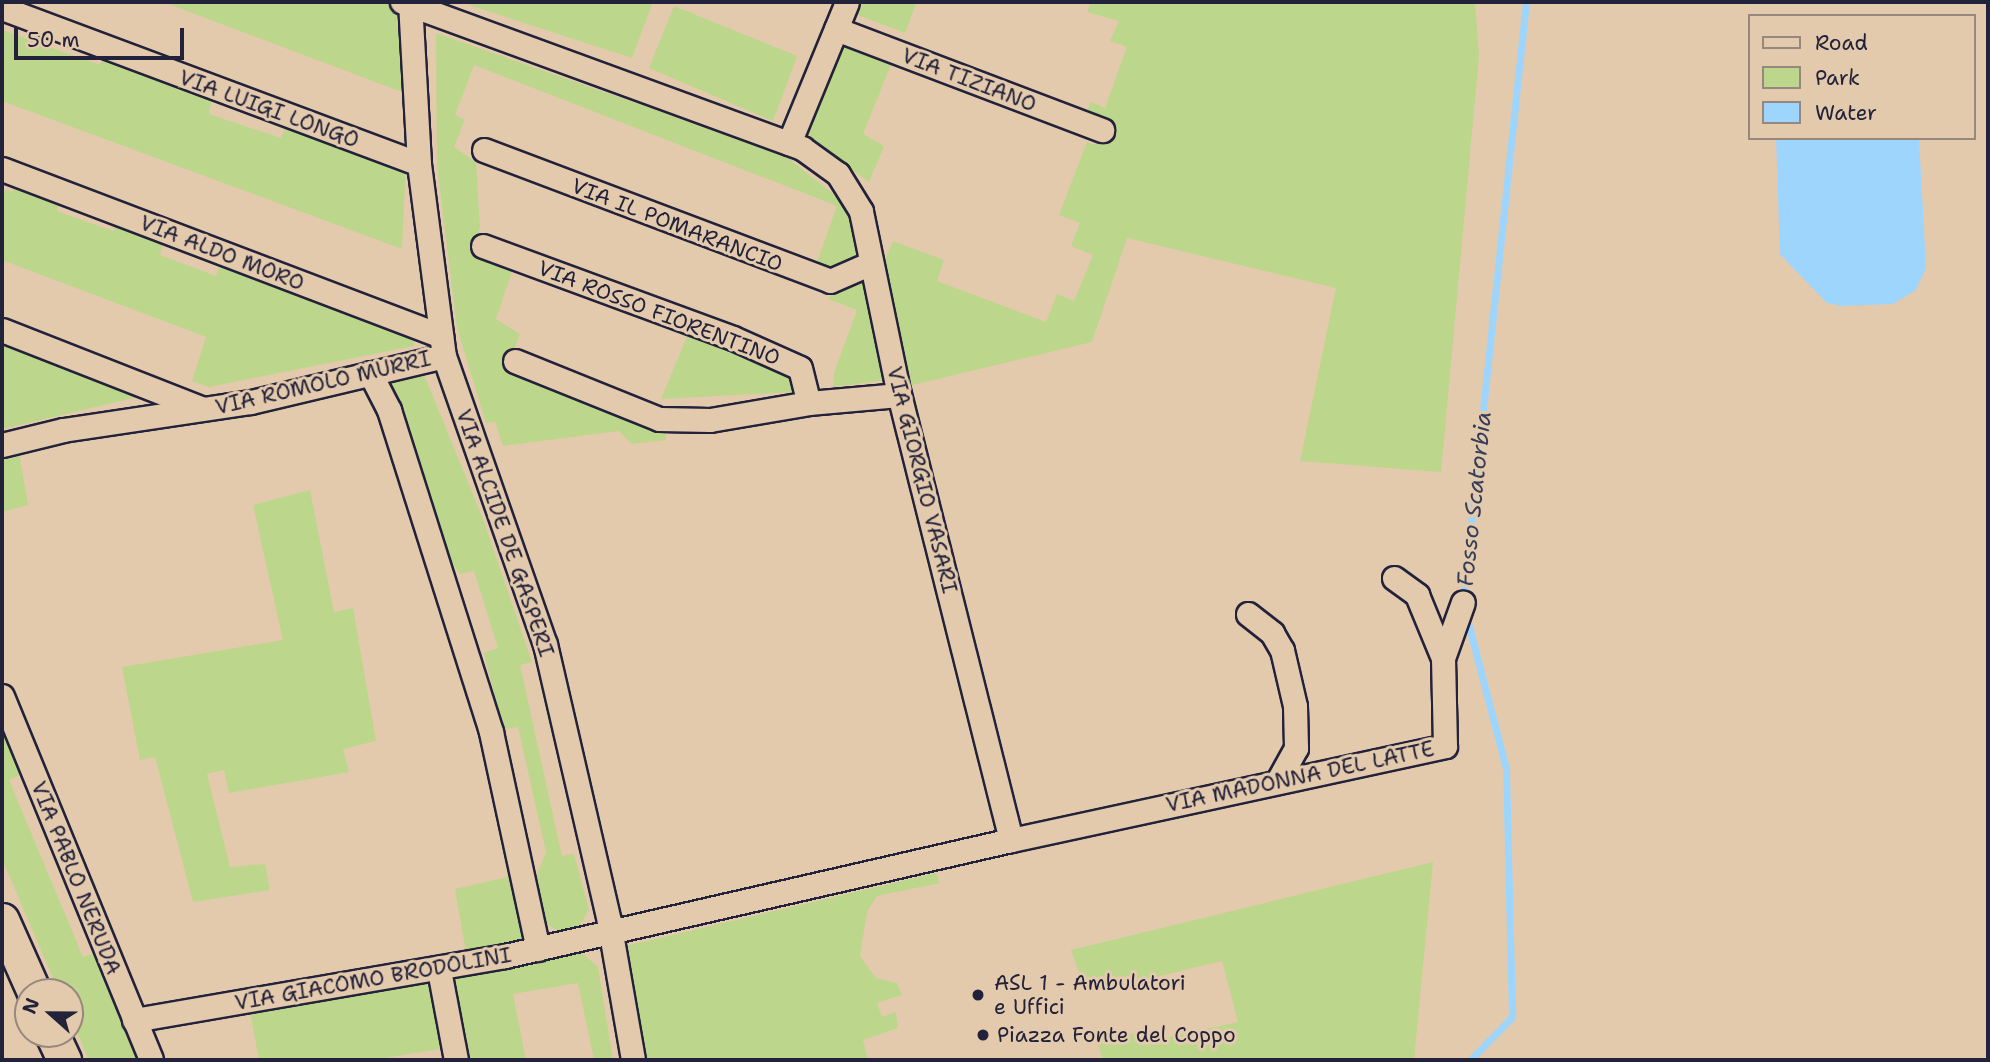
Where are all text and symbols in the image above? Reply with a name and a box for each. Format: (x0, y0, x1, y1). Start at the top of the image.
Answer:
scale bar (18, 14, 187, 58)
legend (1748, 14, 1976, 140)
text: 50 m (27, 26, 80, 54)
text: Road (1815, 29, 1868, 57)
street label: VIA TIZIANO (898, 43, 1040, 117)
text: Park (1815, 64, 1860, 92)
street label: VIA LUIGI LONGO (176, 65, 362, 153)
text: Water (1815, 99, 1877, 127)
street label: VIA IL POMARANCIO (568, 173, 786, 277)
street label: VIA ALDO MORO (136, 210, 308, 296)
street label: VIA ROSSO FIORENTINO (534, 255, 784, 371)
street label: VIA ROMOLO MURRI (213, 346, 433, 420)
street label: VIA GIORGIO VASARI (882, 364, 962, 596)
street label: VIA ALCIDE DE GASPERI (451, 406, 559, 660)
water label: Fosso Scatorbia (1451, 410, 1497, 588)
street label: VIA MADONNA DEL LATTE (1164, 736, 1436, 818)
street label: VIA PABLO NERUDA (26, 778, 126, 978)
street label: VIA GIACOMO BRODOLINI (233, 942, 513, 1016)
place label: ASL 1 - Ambulatori e Uffici (994, 970, 1186, 1020)
north arrow (14, 978, 84, 1048)
marker: ASL 1 - Ambulatori e Uffici (968, 985, 988, 1005)
text: N (16, 995, 45, 1018)
place label: Piazza Fonte del Coppo (997, 1022, 1236, 1048)
marker: Piazza Fonte del Coppo (975, 1027, 991, 1043)

